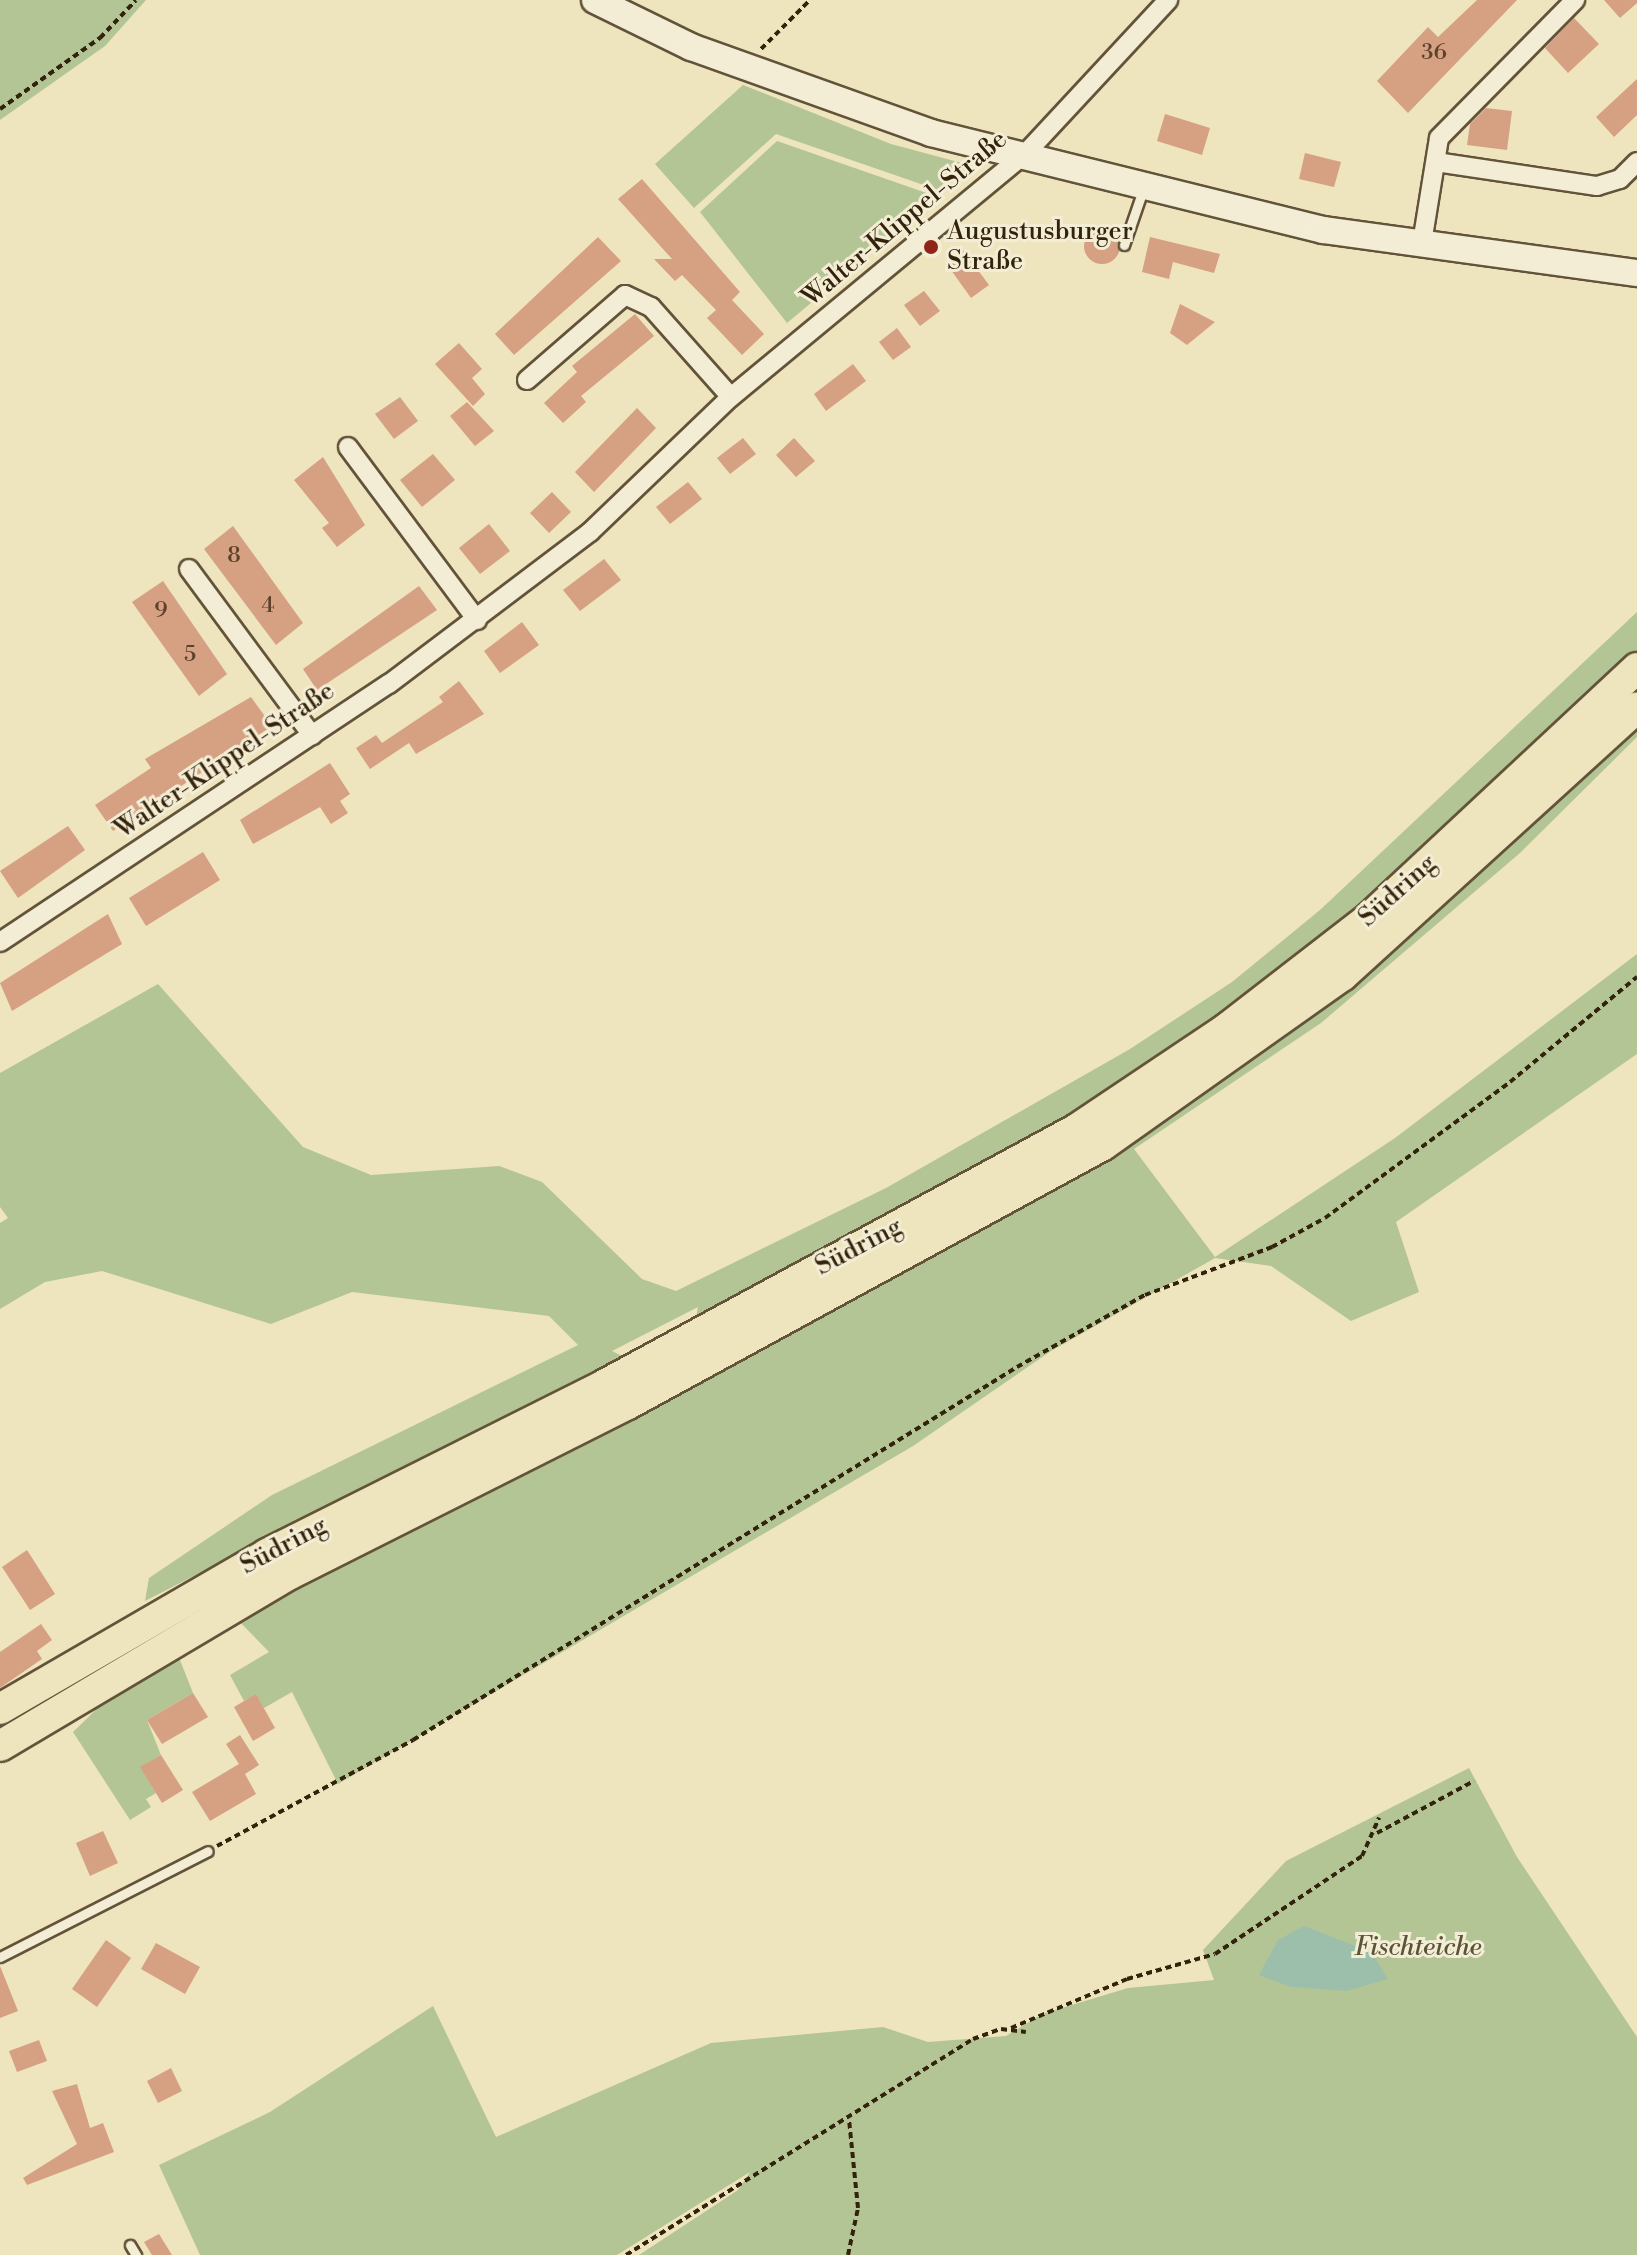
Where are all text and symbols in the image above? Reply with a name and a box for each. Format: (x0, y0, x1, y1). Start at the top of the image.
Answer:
house number: 36 (1421, 40, 1447, 66)
street label: Walter-Klippel-Straße (796, 124, 1014, 314)
place label: Augustusburger Straße (947, 216, 1133, 278)
marker: Augustusburger Straße (922, 238, 940, 256)
house number: 8 (227, 543, 241, 569)
house number: 4 (261, 593, 275, 619)
house number: 9 (154, 598, 168, 624)
house number: 5 (184, 642, 196, 668)
street label: Walter-Klippel-Straße (109, 676, 341, 846)
street label: Südring (1353, 848, 1443, 934)
street label: Südring (810, 1211, 908, 1283)
street label: Südring (235, 1510, 333, 1582)
park label: Fischteiche (1354, 1932, 1482, 1964)

